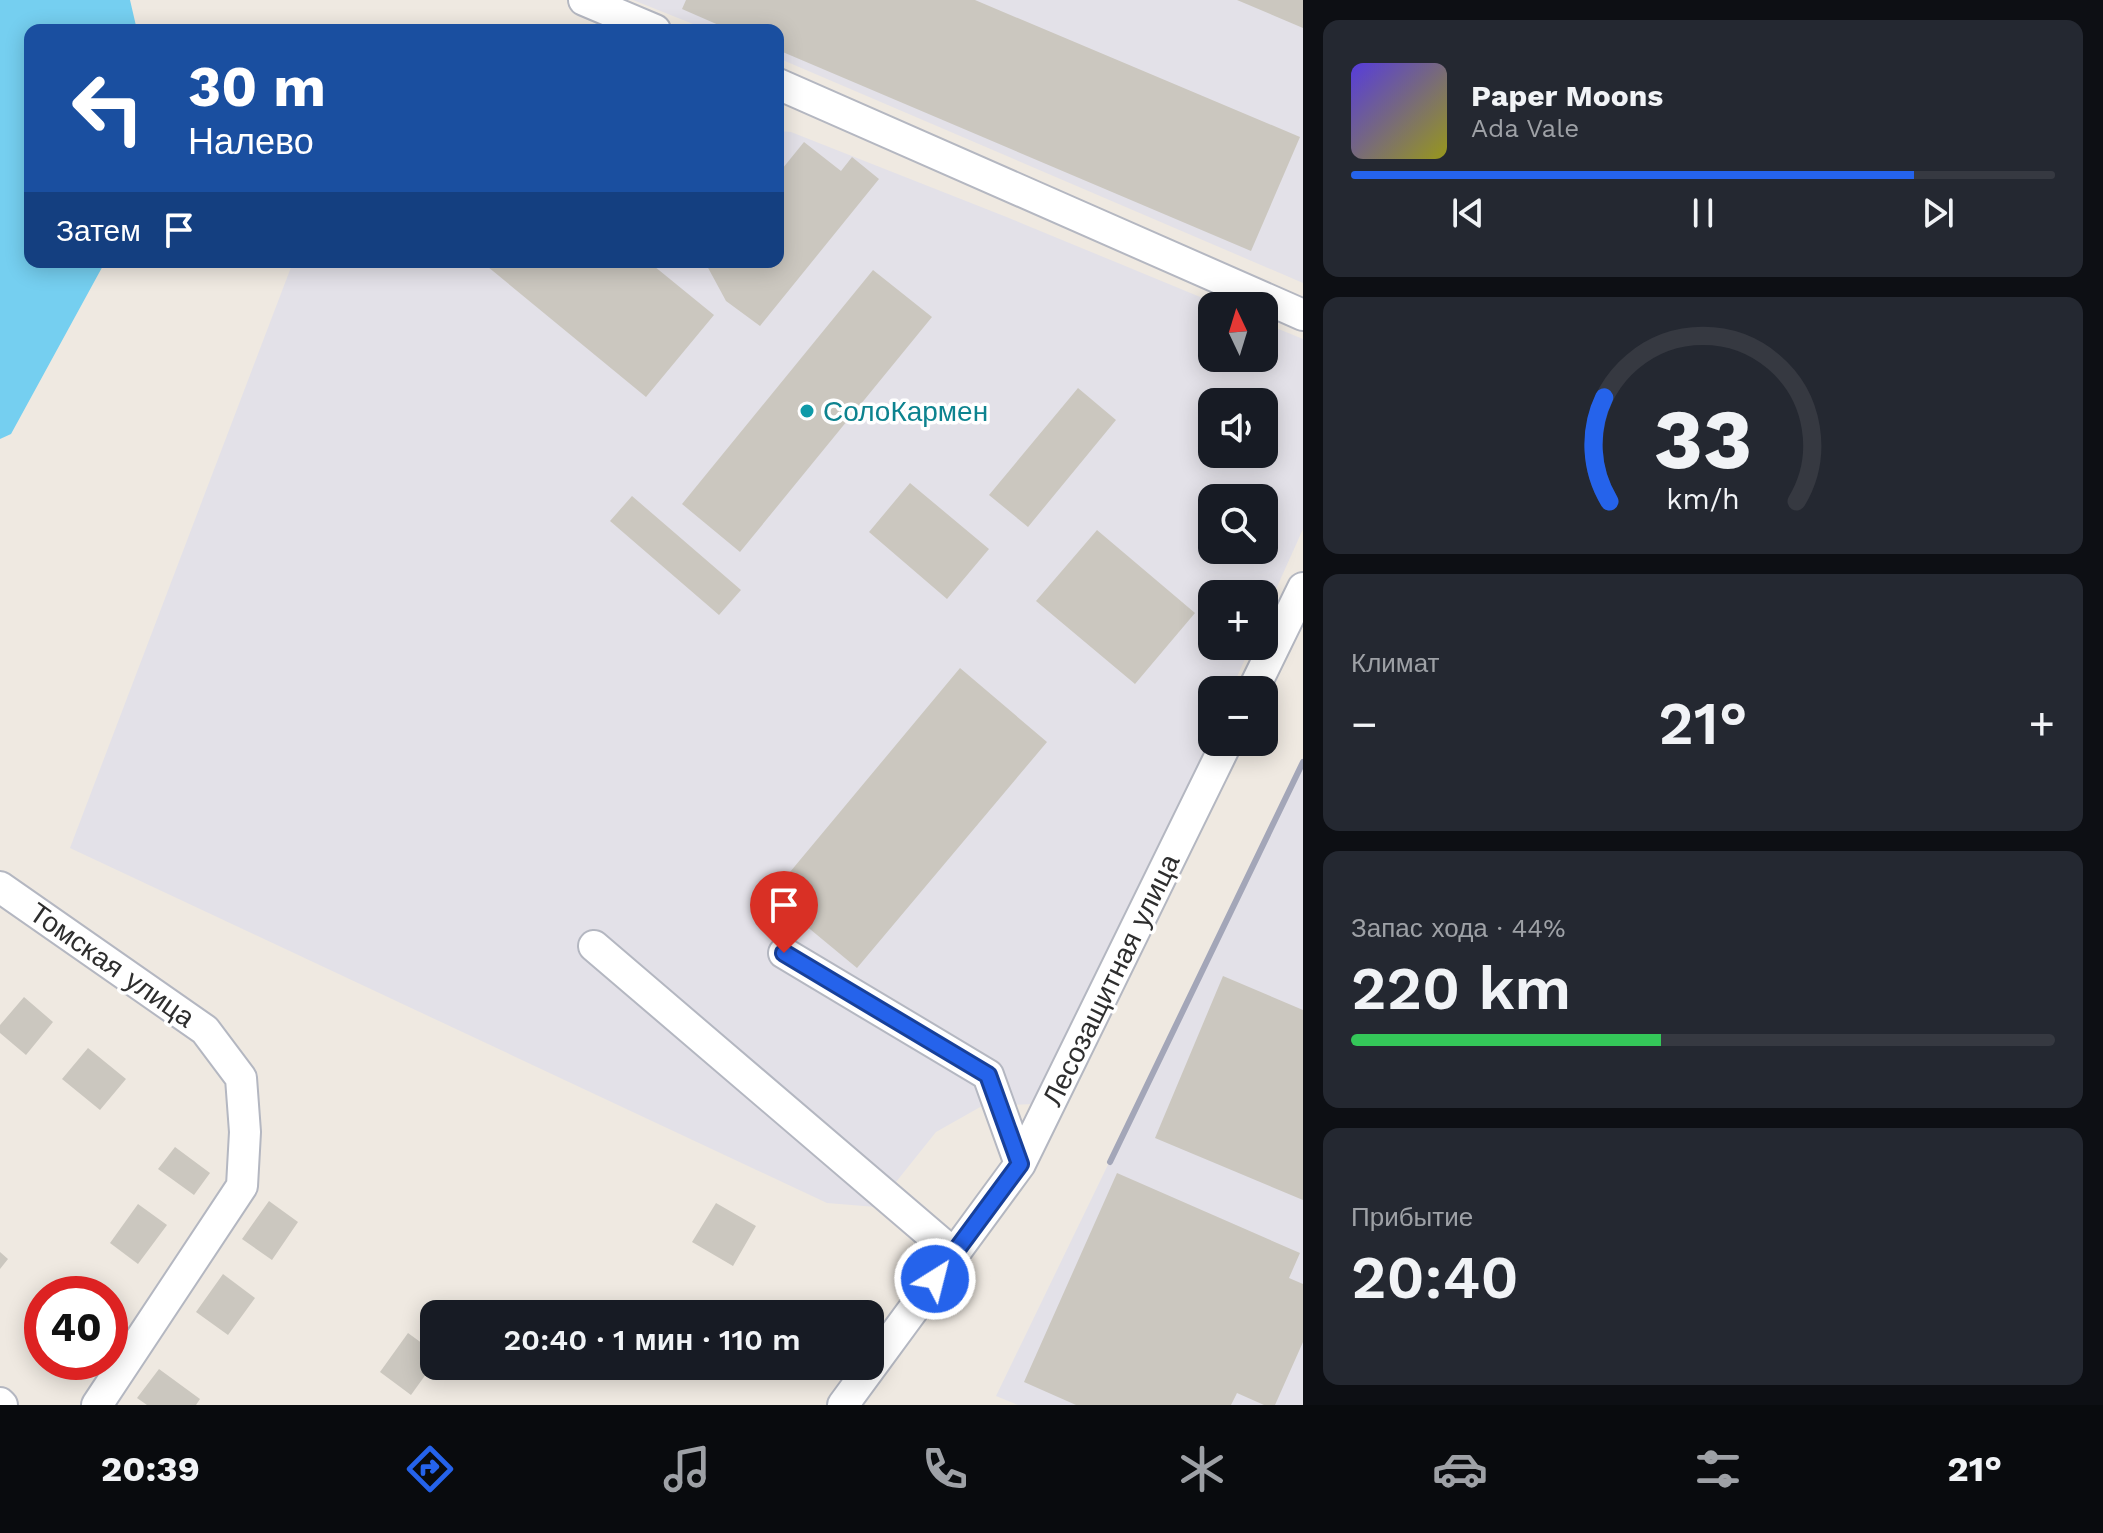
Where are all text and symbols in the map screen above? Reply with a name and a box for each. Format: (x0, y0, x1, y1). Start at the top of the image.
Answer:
text: 30 m (188, 54, 326, 120)
icon: left (56, 56, 160, 160)
text: Paper Moons (1471, 78, 1663, 113)
text: Ada Vale (1471, 113, 1579, 143)
text: Налево (188, 121, 314, 163)
icon: previous (1446, 191, 1490, 235)
icon: pause (1681, 191, 1725, 235)
icon: next (1916, 191, 1960, 235)
icon: arrive (157, 208, 201, 252)
text: Затем (56, 213, 141, 248)
north arrow (1198, 292, 1278, 372)
map controls (1198, 292, 1278, 756)
button: sound (1198, 388, 1278, 468)
text: 33 (1654, 390, 1752, 487)
place label: СолоКармен (823, 395, 988, 428)
marker: СолоКармен (798, 402, 816, 420)
text: km/h (1666, 482, 1740, 516)
button: search (1198, 484, 1278, 564)
button: + (1198, 580, 1278, 660)
text: Климат (1351, 648, 1440, 678)
button: − (1198, 676, 1278, 756)
text: 21° (1658, 688, 1748, 759)
text: − (1351, 698, 1378, 750)
text: + (2028, 698, 2055, 750)
street label: Лесозащитная улица (1036, 848, 1187, 1111)
pin (750, 871, 818, 953)
icon: arrive (762, 883, 806, 927)
street label: Томская улица (23, 896, 201, 1034)
text: Запас хода · 44% (1351, 913, 1565, 943)
text: 220 km (1351, 953, 1571, 1024)
text: Прибытие (1351, 1202, 1473, 1232)
position arrow (893, 1237, 977, 1321)
text: 20:40 (1351, 1242, 1519, 1313)
speed limit sign: 40 (24, 1276, 128, 1380)
text: 20:40 · 1 мин · 110 m (503, 1322, 801, 1357)
icon: directions (402, 1441, 458, 1497)
icon: music (659, 1441, 715, 1497)
icon: phone (917, 1441, 973, 1497)
icon: climate (1174, 1441, 1230, 1497)
icon: car (1432, 1441, 1488, 1497)
icon: filters (1690, 1441, 1746, 1497)
text: 20:39 (101, 1448, 200, 1490)
text: 21° (1947, 1448, 2002, 1490)

